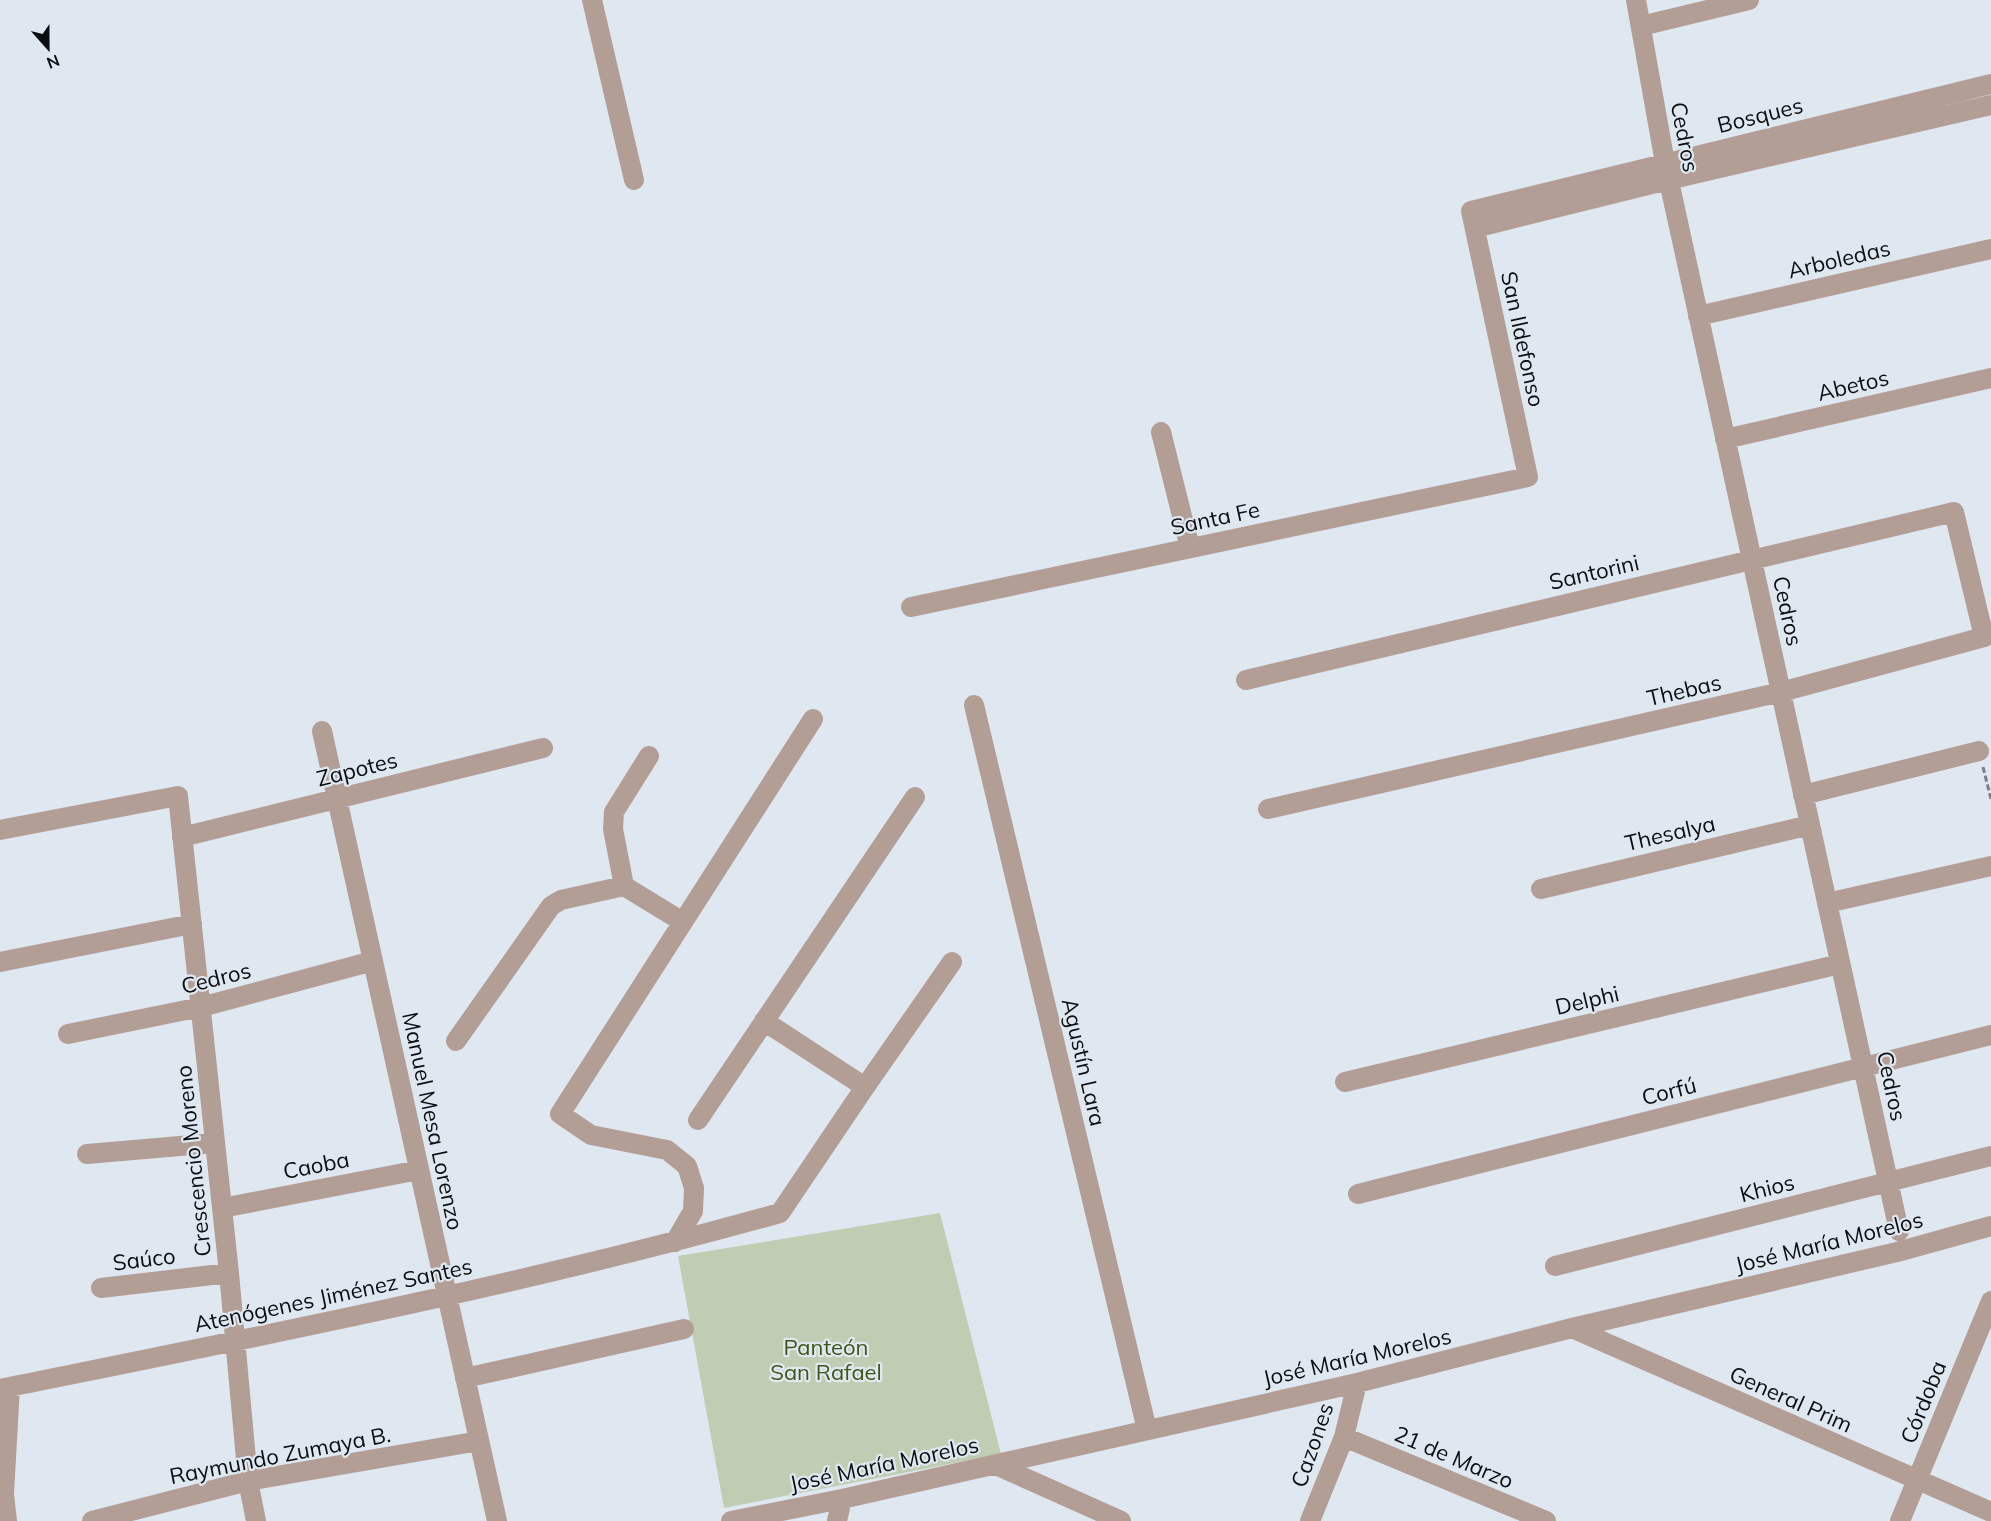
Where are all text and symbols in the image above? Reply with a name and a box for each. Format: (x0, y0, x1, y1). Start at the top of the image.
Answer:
north arrow (18, 18, 78, 78)
text: N (44, 51, 63, 74)
street label: Bosques (1714, 91, 1806, 139)
street label: Cedros (1665, 100, 1705, 174)
street label: Arboledas (1785, 234, 1893, 284)
street label: San Ildefonso (1495, 269, 1551, 409)
street label: Abetos (1815, 363, 1891, 407)
street label: Santa Fe (1168, 495, 1262, 541)
street label: Santorini (1546, 548, 1642, 596)
street label: Cedros (1767, 573, 1809, 649)
street label: Thebas (1644, 668, 1724, 712)
street label: Zapotes (314, 745, 400, 793)
street label: Thesalya (1622, 809, 1718, 857)
street label: Cedros (178, 956, 254, 1000)
street label: Delphi (1552, 979, 1622, 1021)
street label: Agustín Lara (1056, 995, 1112, 1129)
street label: Manuel Mesa Lorenzo (396, 1009, 470, 1233)
street label: Cedros (1871, 1048, 1913, 1124)
street label: Crescencio Moreno (169, 1064, 217, 1258)
street label: Corfú (1639, 1071, 1699, 1111)
street label: Caoba (281, 1145, 351, 1185)
street label: Khios (1737, 1168, 1797, 1208)
street label: José María Morelos (1732, 1205, 1926, 1279)
street label: Saúco (111, 1241, 177, 1277)
street label: Atenógenes Jiménez Santes (191, 1252, 475, 1338)
street label: José María Morelos (1260, 1322, 1454, 1392)
park label: Panteón San Rafael (770, 1333, 882, 1386)
street label: Córdoba (1894, 1356, 1952, 1448)
street label: General Prim (1725, 1359, 1857, 1439)
street label: Cazones (1285, 1399, 1339, 1491)
street label: 21 de Marzo (1390, 1419, 1518, 1495)
street label: Raymundo Zumaya B. (167, 1420, 393, 1490)
street label: José María Morelos (787, 1430, 981, 1498)

